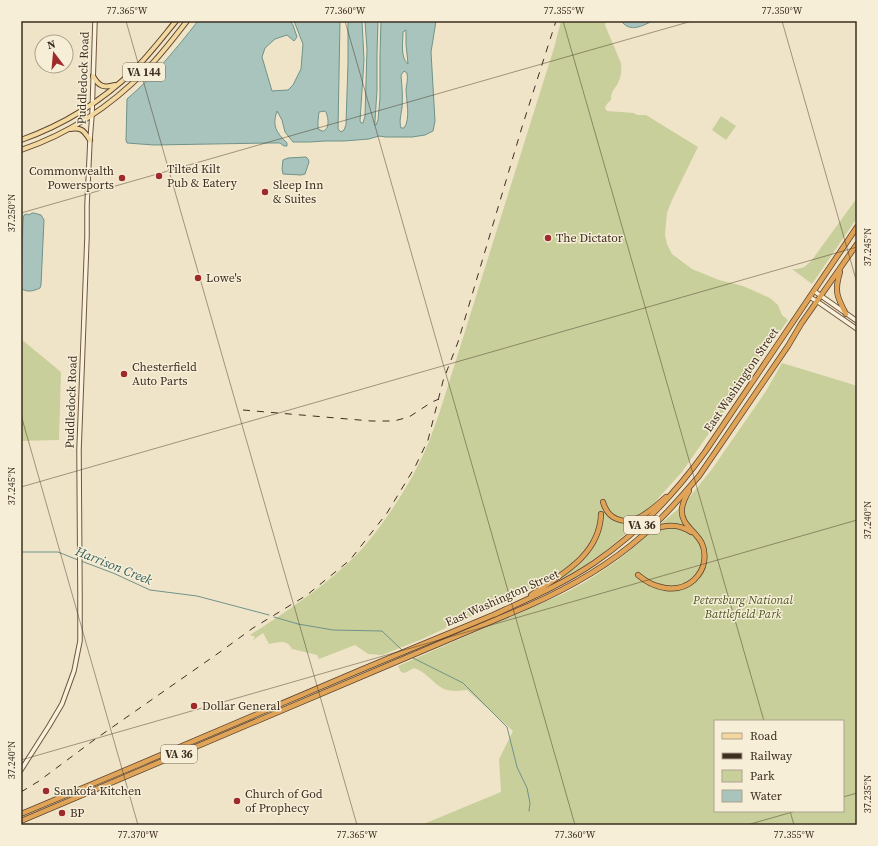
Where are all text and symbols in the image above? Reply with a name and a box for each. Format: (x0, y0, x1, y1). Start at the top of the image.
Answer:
text: 77.365°W (107, 4, 148, 17)
text: 77.360°W (325, 4, 366, 17)
text: 77.355°W (544, 4, 585, 17)
text: 77.350°W (762, 4, 803, 17)
street label: Puddledock Road (73, 31, 93, 125)
north arrow (34, 34, 74, 74)
text: N (45, 37, 57, 53)
road number: VA 144 (123, 63, 165, 81)
place label: Tilted Kilt Pub & Eatery (167, 161, 238, 191)
place label: Commonwealth Powersports (29, 163, 114, 193)
marker: Tilted Kilt Pub & Eatery (154, 171, 164, 181)
marker: Commonwealth Powersports (117, 173, 127, 183)
place label: Sleep Inn & Suites (273, 177, 324, 207)
marker: Sleep Inn & Suites (260, 187, 270, 197)
text: 37.250°N (5, 194, 18, 232)
text: 37.245°N (861, 228, 874, 266)
place label: The Dictator (556, 230, 623, 246)
marker: The Dictator (543, 233, 553, 243)
place label: Lowe's (206, 270, 242, 286)
marker: Lowe's (193, 273, 203, 283)
street label: East Washington Street (700, 325, 782, 435)
street label: Puddledock Road (61, 355, 81, 449)
place label: Chesterfield Auto Parts (132, 359, 197, 389)
marker: Chesterfield Auto Parts (119, 369, 129, 379)
text: 37.245°N (5, 467, 18, 505)
text: 37.240°N (861, 501, 874, 539)
road number: VA 36 (624, 516, 660, 534)
water label: Harrison Creek (72, 542, 156, 589)
street label: East Washington Street (443, 566, 561, 630)
park label: Petersburg National Battlefield Park (692, 592, 794, 622)
place label: Dollar General (202, 698, 281, 714)
marker: Dollar General (189, 701, 199, 711)
legend (714, 720, 844, 812)
text: Road (750, 728, 777, 744)
text: 37.240°N (5, 741, 18, 779)
road number: VA 36 (161, 745, 197, 763)
text: Railway (750, 748, 793, 764)
text: Park (750, 768, 775, 784)
text: 37.235°N (861, 775, 874, 813)
place label: Sankofa Kitchen (54, 783, 141, 799)
marker: Sankofa Kitchen (41, 786, 51, 796)
place label: Church of God of Prophecy (245, 786, 323, 816)
text: Water (750, 788, 782, 804)
marker: Church of God of Prophecy (232, 796, 242, 806)
place label: BP (70, 805, 84, 821)
marker: BP (57, 808, 67, 818)
text: 77.370°W (118, 828, 159, 841)
text: 77.365°W (337, 828, 378, 841)
text: 77.360°W (555, 828, 596, 841)
text: 77.355°W (774, 828, 815, 841)

